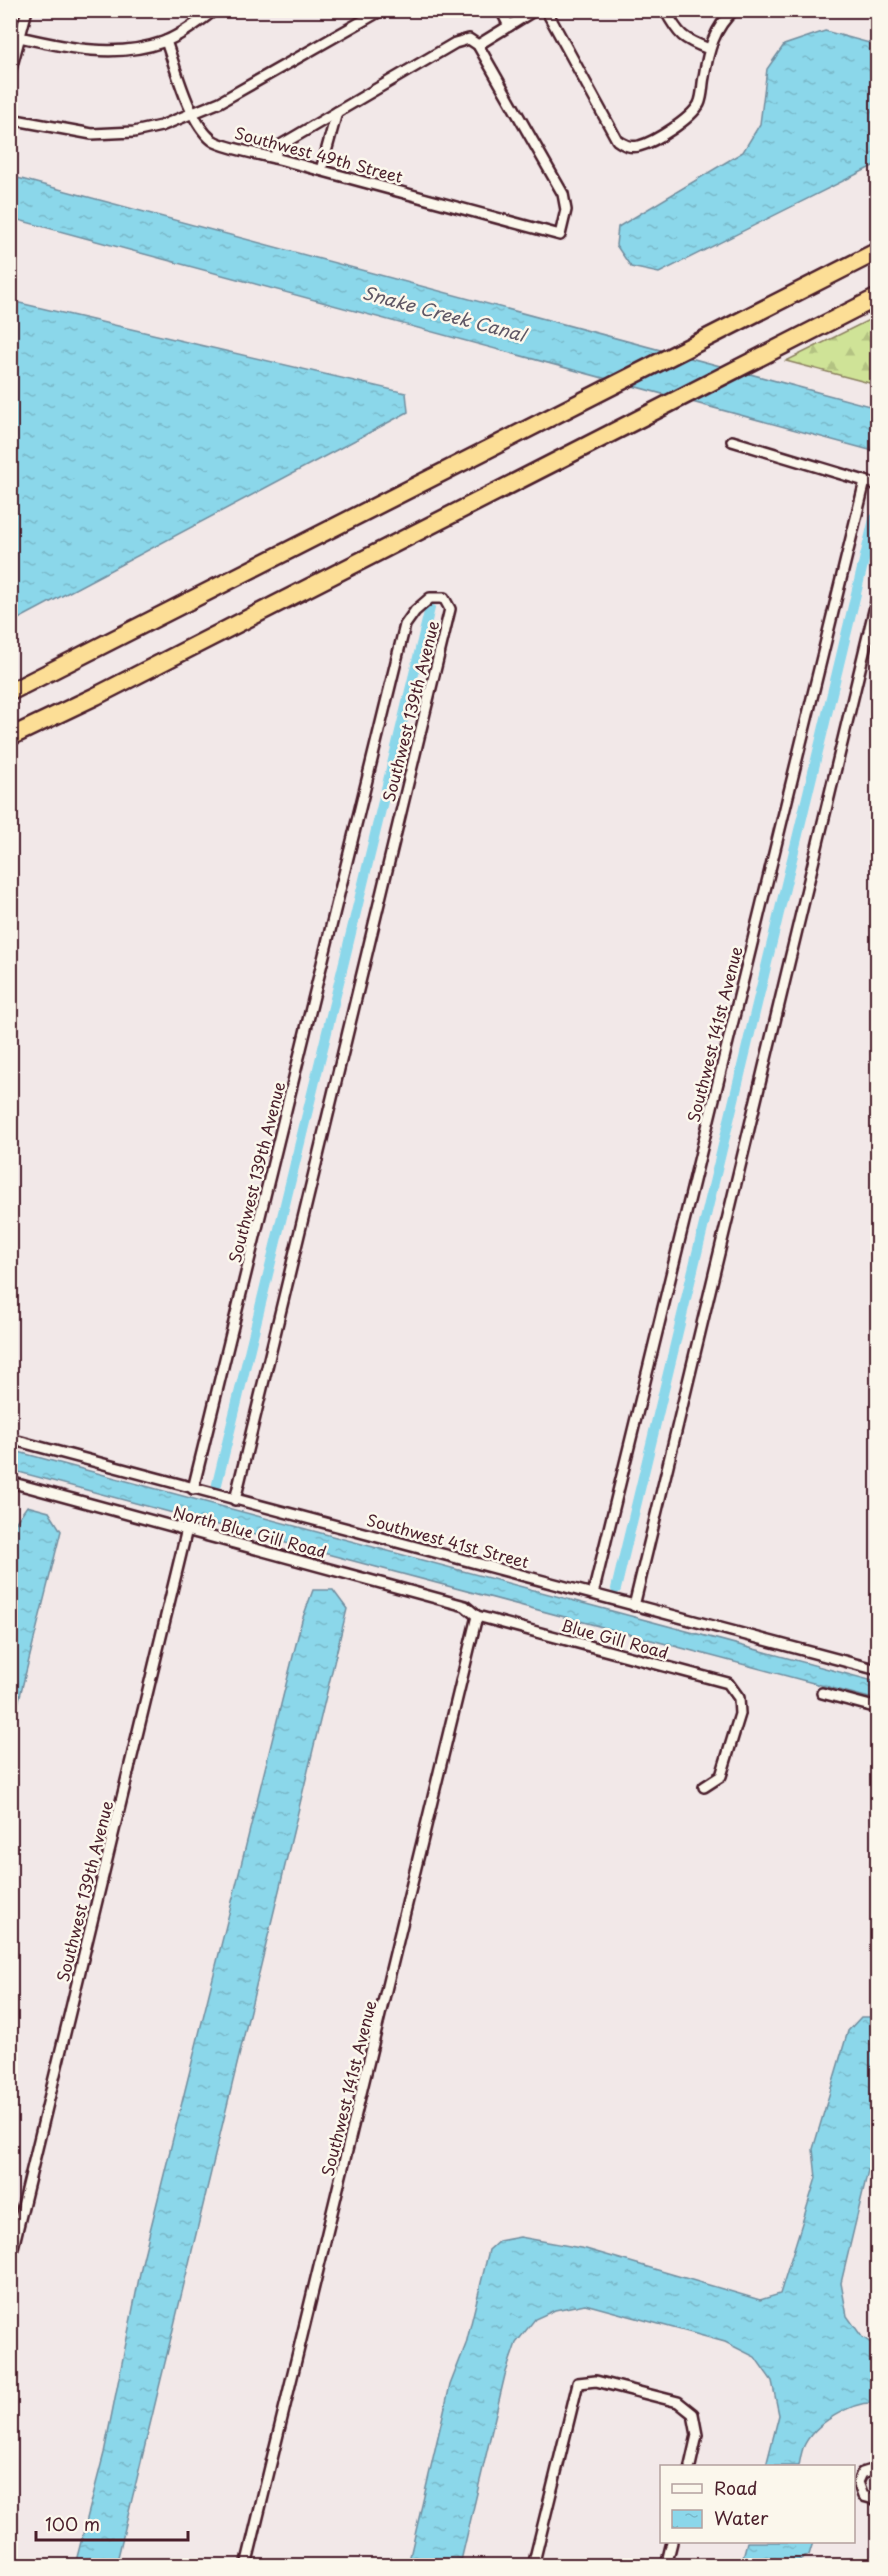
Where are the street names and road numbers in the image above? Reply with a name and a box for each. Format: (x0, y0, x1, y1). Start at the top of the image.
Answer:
street label: Southwest 49th Street (232, 120, 406, 188)
street label: Southwest 139th Avenue (376, 618, 444, 804)
street label: Southwest 141st Avenue (681, 943, 748, 1124)
street label: Southwest 139th Avenue (222, 1079, 290, 1265)
street label: North Blue Gill Road (171, 1499, 329, 1563)
street label: Southwest 41st Street (364, 1507, 532, 1573)
street label: Blue Gill Road (559, 1612, 671, 1664)
street label: Southwest 139th Avenue (50, 1798, 118, 1984)
street label: Southwest 141st Avenue (315, 1997, 382, 2178)

